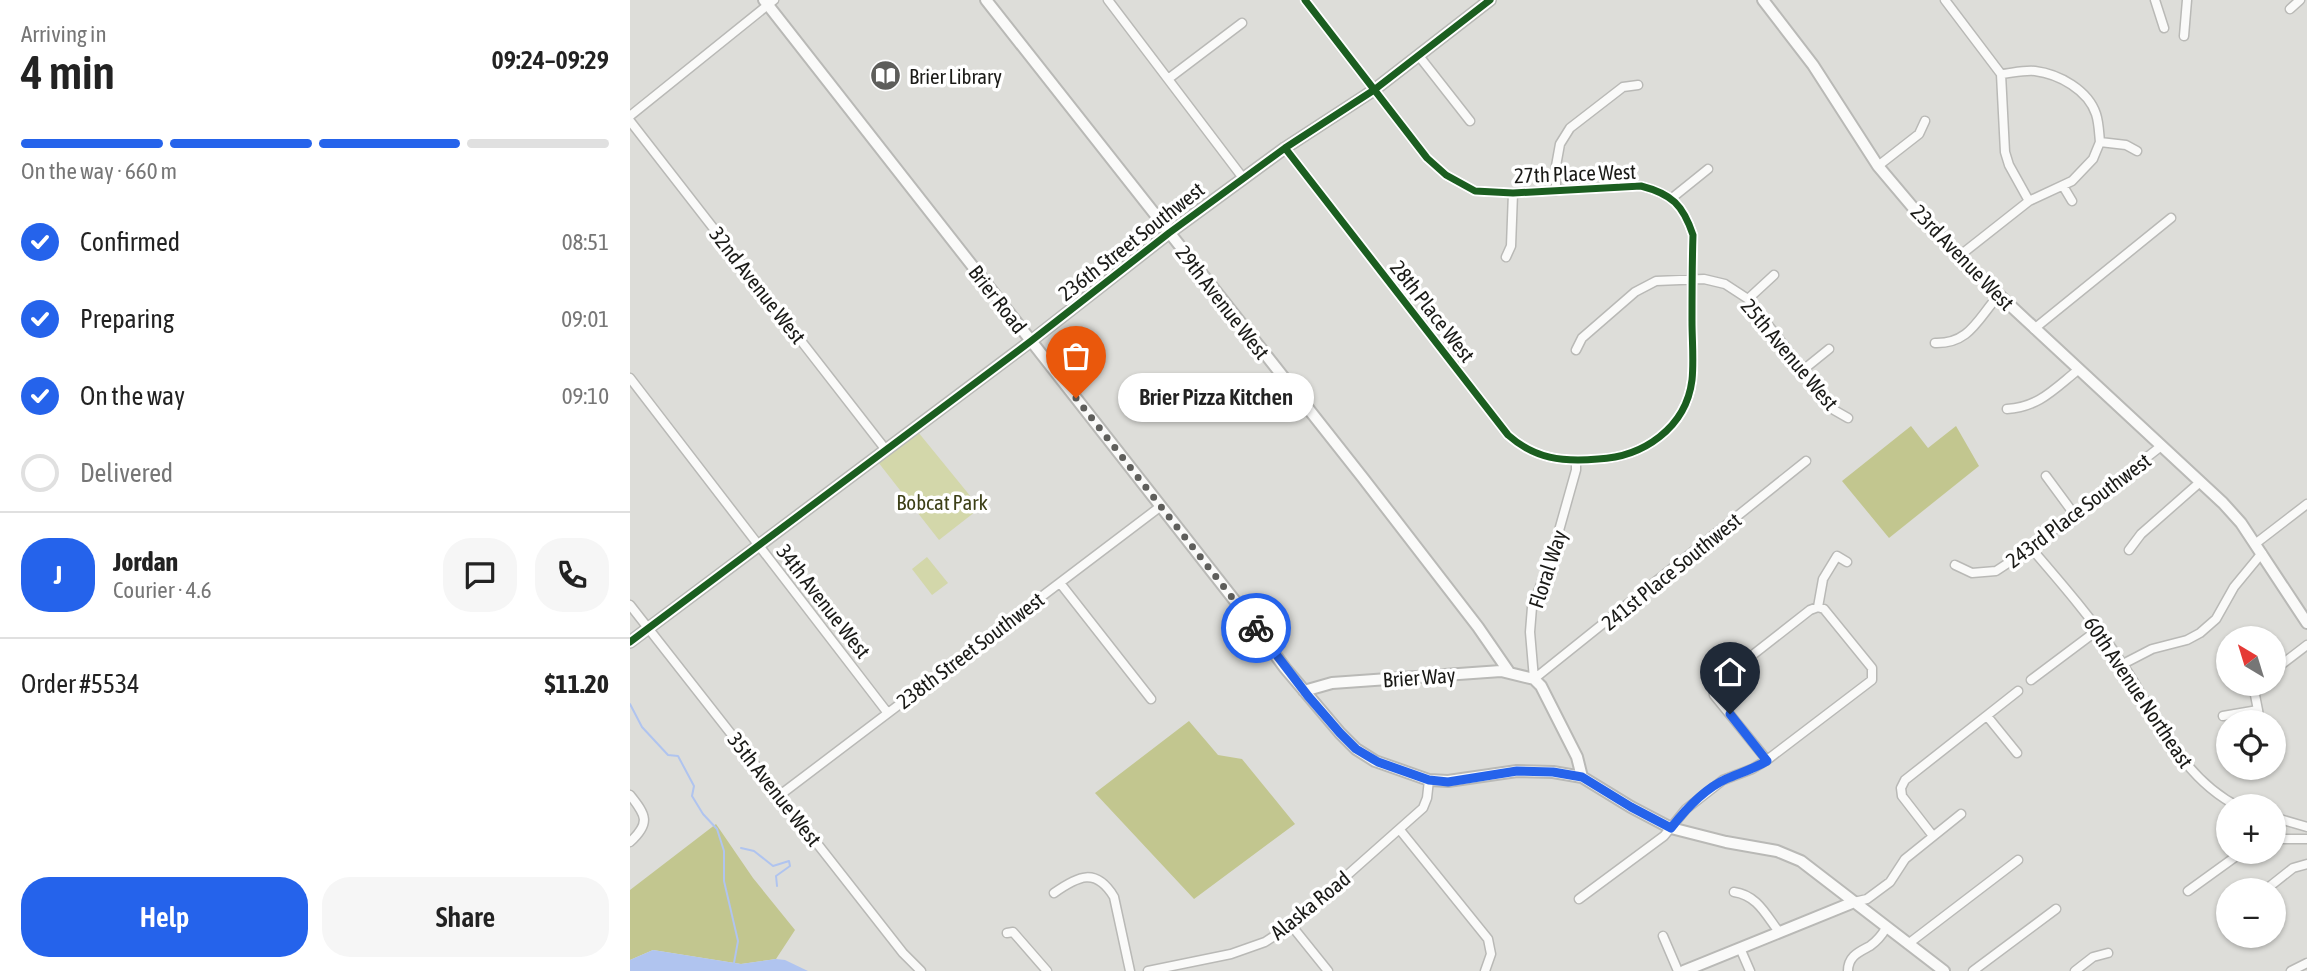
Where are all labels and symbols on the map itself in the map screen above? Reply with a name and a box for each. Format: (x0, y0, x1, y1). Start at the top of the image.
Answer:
library icon: Brier Library (869, 59, 903, 93)
place label: Brier Library (909, 64, 1002, 88)
street label: 27th Place West (1513, 159, 1637, 187)
street label: 236th Street Southwest (1053, 177, 1209, 305)
street label: 23rd Avenue West (1907, 199, 2019, 315)
street label: 32nd Avenue West (705, 222, 811, 348)
street label: 29th Avenue West (1171, 240, 1275, 364)
street label: 28th Place West (1386, 255, 1480, 367)
street label: Brier Road (964, 260, 1032, 338)
street label: 25th Avenue West (1737, 294, 1843, 414)
pin (1046, 326, 1106, 398)
callout: Brier Pizza Kitchen (1118, 374, 1314, 422)
street label: 243rd Place Southwest (2001, 448, 2155, 572)
park label: Bobcat Park (896, 490, 988, 514)
street label: 241st Place Southwest (1597, 508, 1745, 634)
street label: Floral Way (1523, 527, 1571, 611)
street label: 34th Avenue West (772, 539, 876, 663)
street label: 238th Street Southwest (892, 587, 1048, 713)
courier (1221, 593, 1291, 663)
street label: 60th Avenue Northeast (2080, 612, 2198, 772)
north arrow (2216, 626, 2286, 696)
pin (1700, 642, 1760, 714)
street label: Brier Way (1382, 662, 1456, 692)
street label: 35th Avenue West (723, 727, 827, 851)
street label: Alaska Road (1266, 866, 1354, 944)

